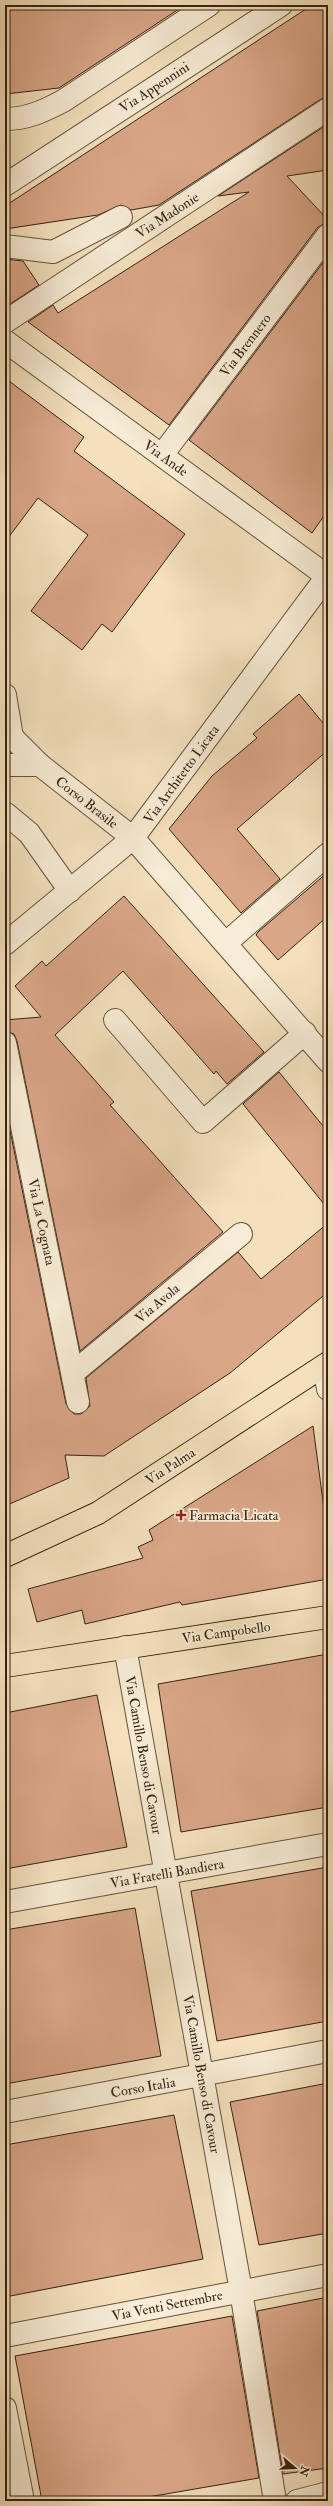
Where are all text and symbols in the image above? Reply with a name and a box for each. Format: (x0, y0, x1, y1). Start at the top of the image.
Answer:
street label: Via Appennini (116, 58, 193, 117)
street label: Via Madonie (133, 189, 202, 242)
street label: Via Brennero (216, 310, 275, 380)
street label: Via Ande (140, 437, 191, 480)
street label: Via Architetto Licata (140, 722, 223, 827)
street label: Corso Brasile (52, 773, 121, 832)
street label: Via La Cognata (24, 1177, 59, 1267)
street label: Via Avola (132, 1280, 183, 1327)
street label: Via Palma (142, 1444, 199, 1489)
place label: Farmacia Licata (189, 1507, 279, 1524)
marker: Farmacia Licata (176, 1510, 186, 1520)
street label: Via Campobello (181, 1618, 272, 1648)
street label: Via Camillo Benso di Cavour (121, 1674, 166, 1836)
street label: Via Fratelli Bandiera (109, 1855, 226, 1892)
street label: Via Camillo Benso di Cavour (179, 1993, 224, 2155)
street label: Corso Italia (109, 2073, 177, 2102)
street label: Via Venti Settembre (110, 2286, 224, 2325)
north arrow (275, 2448, 315, 2488)
text: N (296, 2463, 312, 2479)

